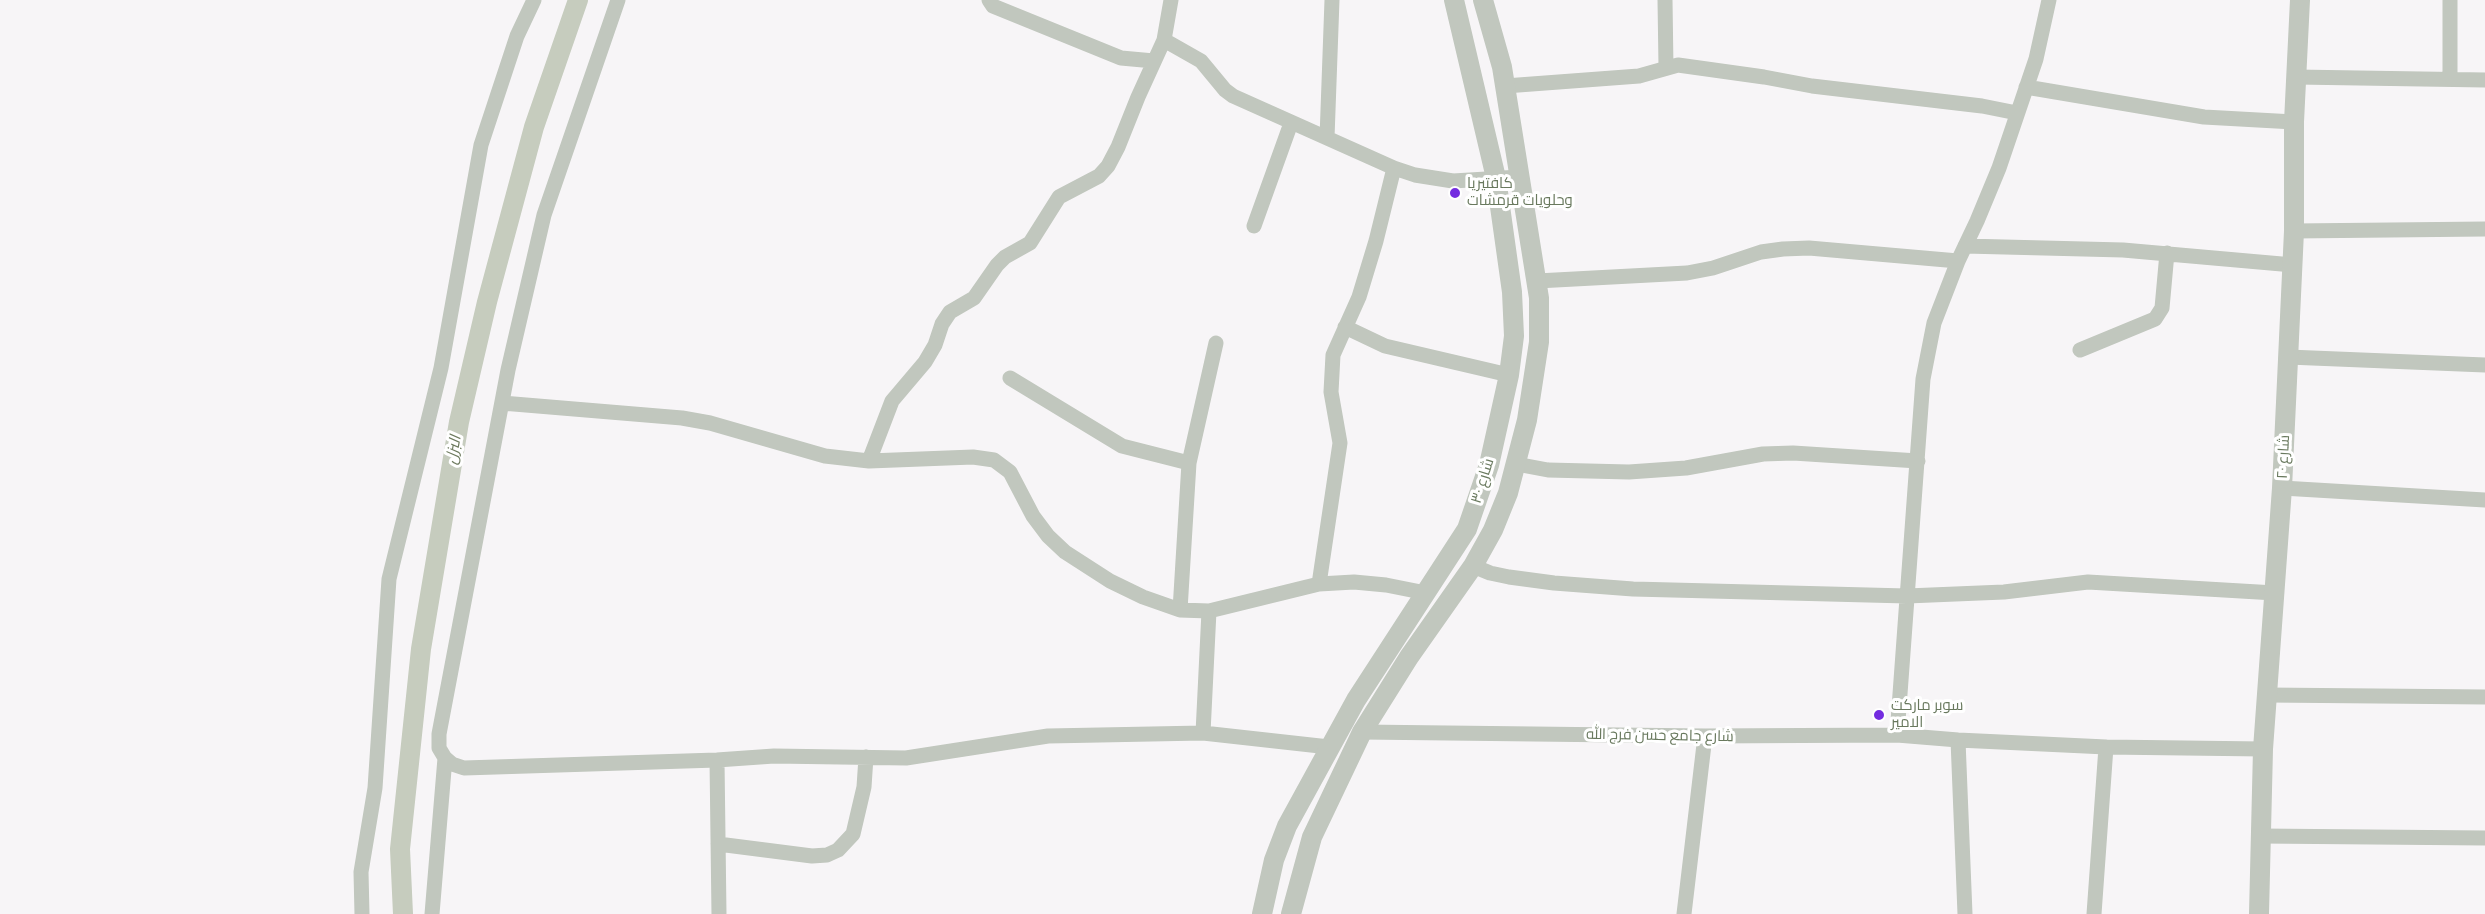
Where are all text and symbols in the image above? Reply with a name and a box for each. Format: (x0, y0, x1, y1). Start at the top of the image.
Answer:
place label: كافتيريا وحلويات قرمشات (1467, 175, 1573, 210)
marker: كافتيريا وحلويات قرمشات (1448, 186, 1462, 200)
water label: البزل (442, 434, 466, 466)
street label: شارع ٢٠ (2274, 435, 2294, 479)
street label: شارع ٣٠ (1468, 456, 1498, 506)
place label: سوبر ماركت الامير (1891, 697, 1964, 732)
marker: سوبر ماركت الامير (1872, 708, 1886, 722)
street label: شارع جامع حسن فرج الله (1586, 726, 1734, 746)

